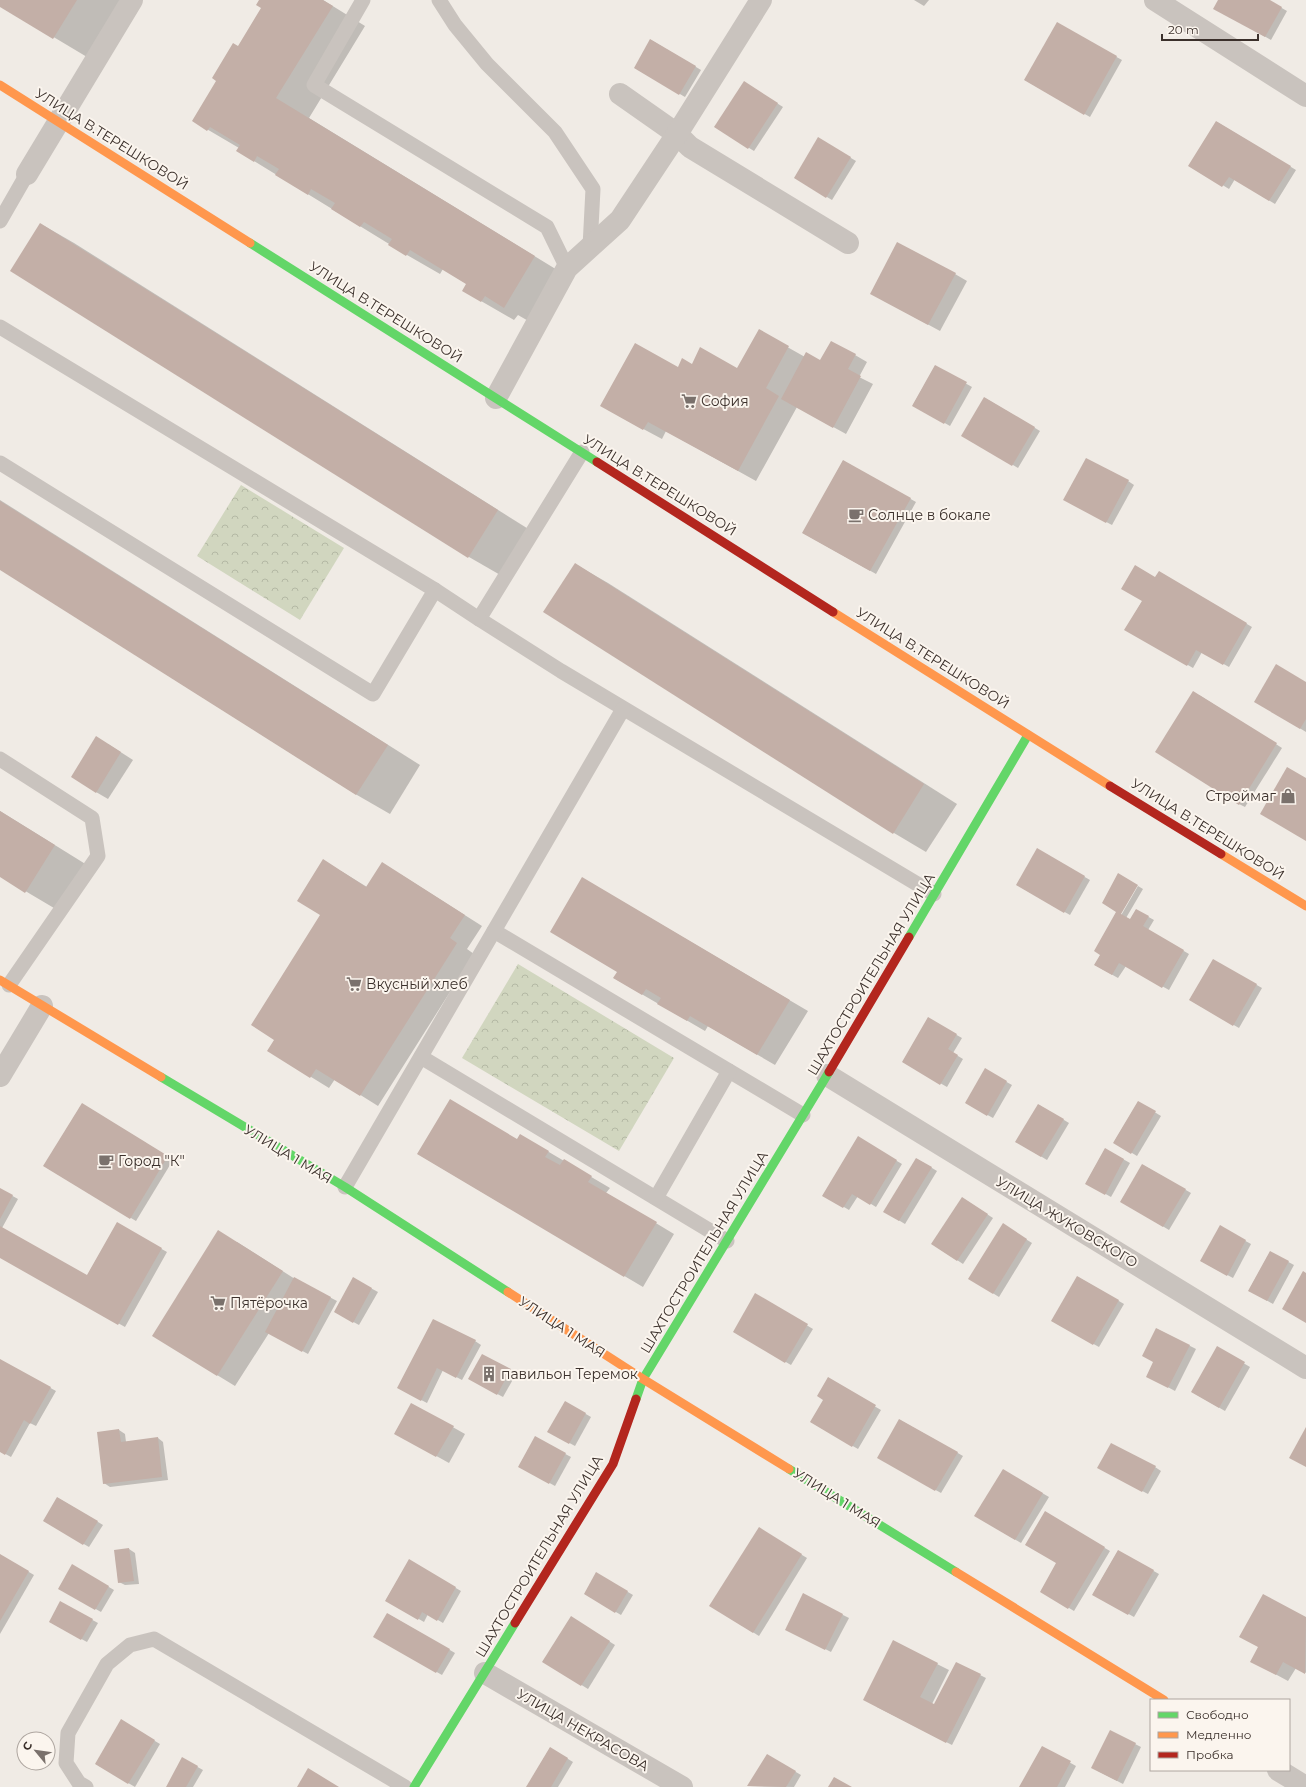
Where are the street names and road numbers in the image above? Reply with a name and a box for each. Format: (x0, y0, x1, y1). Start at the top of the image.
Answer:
street label: УЛИЦА В.ТЕРЕШКОВОЙ (32, 84, 192, 194)
street label: УЛИЦА В.ТЕРЕШКОВОЙ (306, 257, 466, 367)
street label: УЛИЦА В.ТЕРЕШКОВОЙ (580, 430, 740, 540)
street label: УЛИЦА В.ТЕРЕШКОВОЙ (853, 603, 1013, 713)
street label: УЛИЦА В.ТЕРЕШКОВОЙ (1128, 774, 1288, 884)
street label: ШАХТОСТРОИТЕЛЬНАЯ УЛИЦА (803, 869, 939, 1078)
street label: УЛИЦА 1 МАЯ (241, 1121, 335, 1187)
street label: ШАХТОСТРОИТЕЛЬНАЯ УЛИЦА (636, 1147, 772, 1356)
street label: УЛИЦА ЖУКОВСКОГО (993, 1172, 1141, 1272)
street label: УЛИЦА 1 МАЯ (515, 1292, 609, 1362)
street label: ШАХТОСТРОИТЕЛЬНАЯ УЛИЦА (471, 1451, 607, 1660)
street label: УЛИЦА 1 МАЯ (790, 1464, 884, 1532)
street label: УЛИЦА НЕКРАСОВА (514, 1685, 653, 1775)

